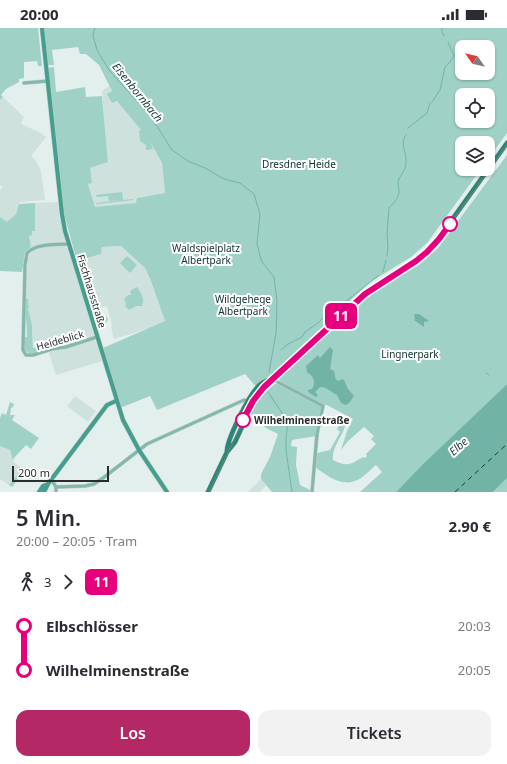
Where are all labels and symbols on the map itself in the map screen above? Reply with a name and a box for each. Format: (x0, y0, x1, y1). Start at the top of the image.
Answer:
north arrow (455, 40, 495, 80)
water label: Eisenbornbach (109, 59, 167, 125)
park label: Dresdner Heide (262, 157, 336, 171)
unlabelled marker (442, 216, 458, 232)
park label: Waldspielplatz Albertpark (172, 241, 240, 267)
street label: Fischhausstraße (74, 253, 110, 330)
park label: Wildgehege Albertpark (215, 292, 271, 318)
line badge: 11 (323, 303, 359, 329)
street label: Heideblick (35, 326, 86, 353)
park label: Lingnerpark (381, 347, 439, 361)
marker: Wilhelminenstraße (235, 412, 251, 428)
place label: Wilhelminenstraße (254, 413, 349, 427)
water label: Elbe (445, 433, 471, 458)
scale bar (12, 464, 109, 483)

